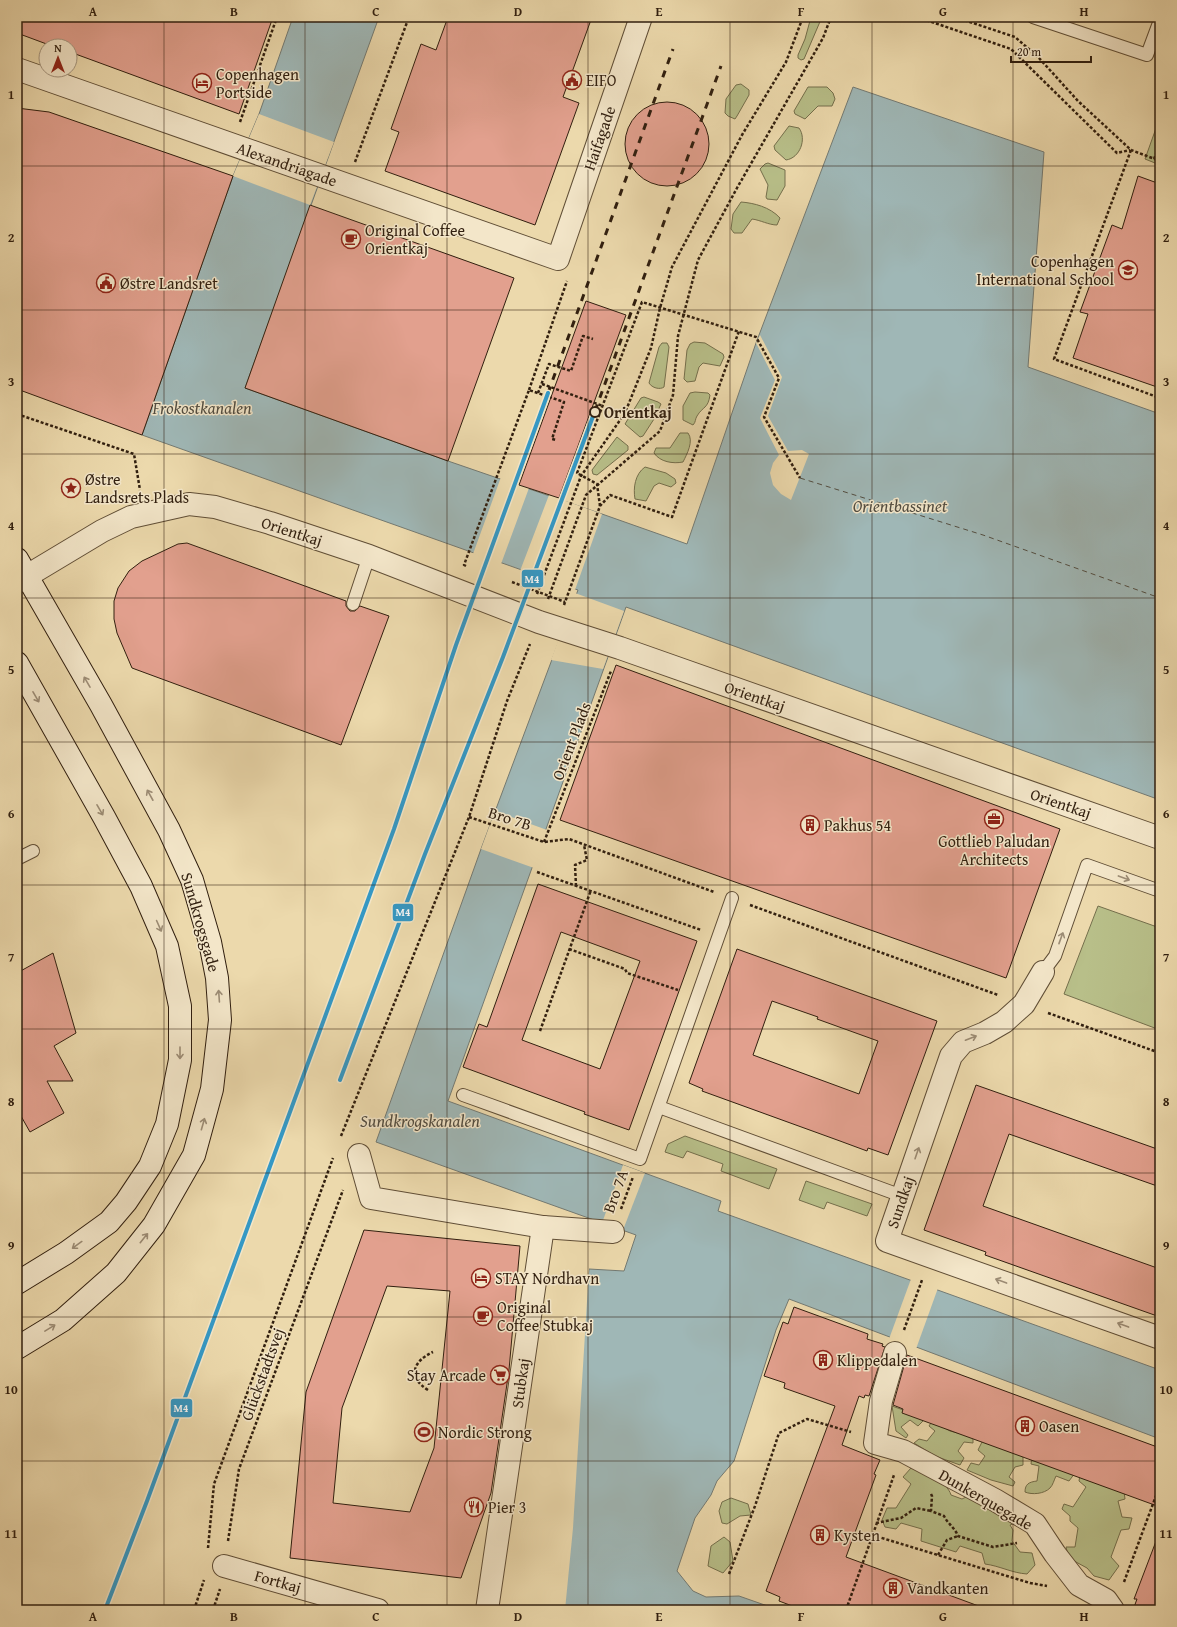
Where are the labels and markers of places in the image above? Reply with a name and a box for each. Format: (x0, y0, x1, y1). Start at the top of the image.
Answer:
place label: Copenhagen Portside (216, 62, 299, 104)
place label: EIFO (586, 68, 617, 92)
public building icon: EIFO (561, 69, 583, 91)
hotel icon: Copenhagen Portside (191, 72, 213, 94)
place label: Original Coffee Orientkaj (365, 218, 465, 260)
cafe icon: Original Coffee Orientkaj (340, 228, 362, 250)
place label: Copenhagen International School (976, 249, 1115, 291)
school or university icon: Copenhagen International School (1117, 259, 1139, 281)
place label: Østre Landsret (120, 271, 218, 295)
public building icon: Østre Landsret (95, 272, 117, 294)
place label: Orientkaj (604, 400, 672, 424)
marker: Orientkaj (589, 406, 601, 418)
place label: Østre Landsrets Plads (85, 467, 189, 509)
place icon: Østre Landsrets Plads (60, 477, 82, 499)
office icon: Gottlieb Paludan Architects (983, 808, 1005, 830)
place label: Pakhus 54 (824, 813, 892, 837)
building icon: Pakhus 54 (799, 814, 821, 836)
place label: Gottlieb Paludan Architects (938, 829, 1050, 871)
place label: STAY Nordhavn (495, 1266, 599, 1290)
hotel icon: STAY Nordhavn (470, 1267, 492, 1289)
place label: Original Coffee Stubkaj (497, 1295, 593, 1337)
cafe icon: Original Coffee Stubkaj (472, 1305, 494, 1327)
place label: Klippedalen (837, 1348, 917, 1372)
building icon: Klippedalen (812, 1349, 834, 1371)
place label: Stay Arcade (407, 1363, 486, 1387)
supermarket icon: Stay Arcade (489, 1364, 511, 1386)
place label: Oasen (1039, 1414, 1079, 1438)
building icon: Oasen (1014, 1415, 1036, 1437)
place label: Nordic Strong (438, 1420, 532, 1444)
sports icon: Nordic Strong (413, 1421, 435, 1443)
place label: Pier 3 (488, 1495, 526, 1519)
restaurant icon: Pier 3 (463, 1496, 485, 1518)
place label: Kysten (834, 1523, 880, 1547)
building icon: Kysten (809, 1524, 831, 1546)
place label: Vandkanten (907, 1576, 988, 1600)
building icon: Vandkanten (882, 1577, 904, 1599)

